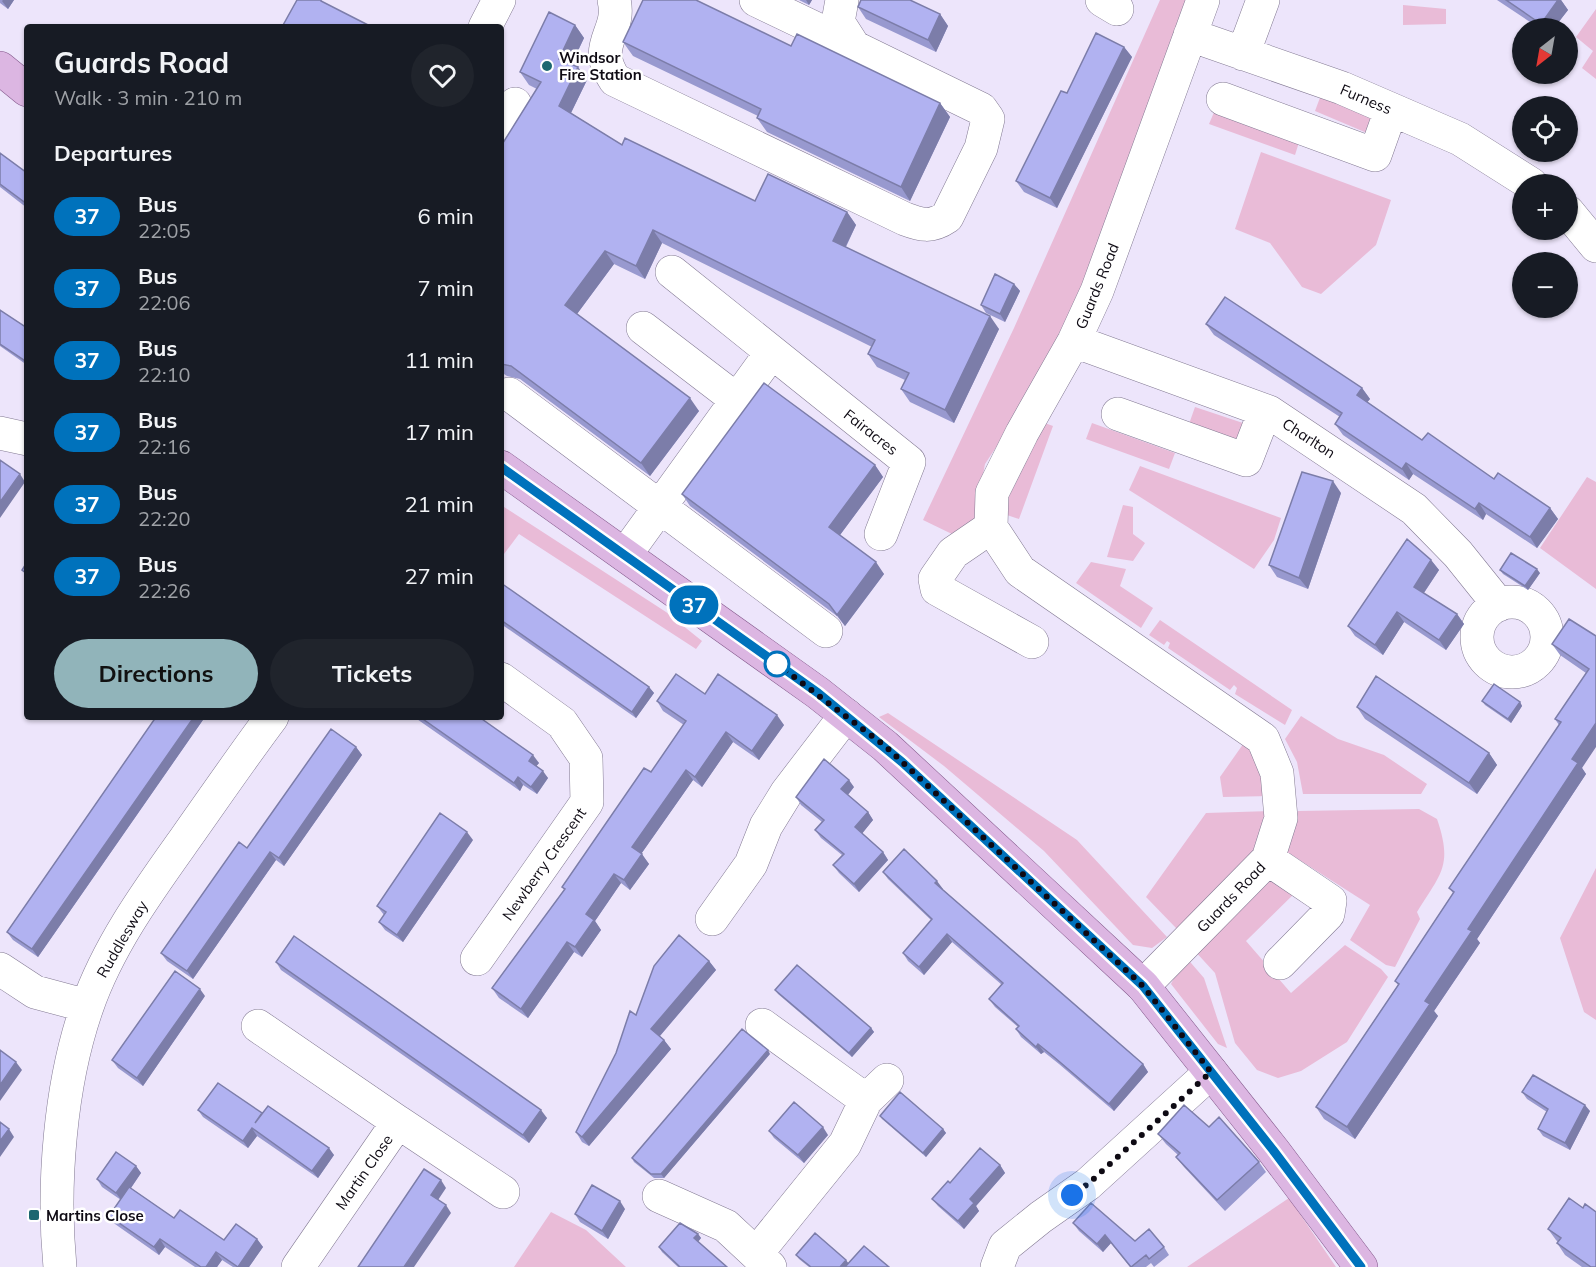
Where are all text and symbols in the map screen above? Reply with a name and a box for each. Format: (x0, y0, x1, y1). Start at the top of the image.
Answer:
north arrow (1512, 18, 1578, 84)
map controls (1512, 18, 1578, 318)
button: heart (411, 44, 474, 107)
text: Guards Road (54, 45, 229, 80)
place label: Windsor Fire Station (559, 48, 642, 84)
marker: Windsor Fire Station (540, 59, 554, 73)
street label: Furness (1337, 80, 1395, 118)
text: Walk · 3 min · 210 m (54, 85, 242, 110)
button: locate (1512, 96, 1578, 162)
text: Departures (54, 139, 172, 167)
button: + (1512, 174, 1578, 240)
text: Bus (138, 190, 177, 218)
text: 6 min (418, 202, 474, 230)
text: 37 (74, 203, 100, 229)
text: 22:05 (138, 218, 191, 243)
street label: Guards Road (1071, 240, 1123, 332)
button: − (1512, 252, 1578, 318)
text: Bus (138, 262, 177, 290)
text: 7 min (418, 274, 474, 302)
text: 37 (74, 275, 100, 301)
text: 22:06 (138, 290, 191, 315)
text: Bus (138, 334, 177, 362)
text: 11 min (404, 346, 474, 374)
text: 37 (74, 347, 100, 373)
text: 22:10 (138, 362, 191, 387)
street label: Fairacres (840, 405, 902, 459)
text: Bus (138, 406, 177, 434)
street label: Charlton (1279, 414, 1339, 462)
text: 17 min (404, 418, 474, 446)
text: 37 (74, 419, 100, 445)
text: 22:16 (138, 434, 191, 459)
text: Bus (138, 478, 177, 506)
text: 21 min (404, 490, 474, 518)
text: 37 (74, 491, 100, 517)
text: 22:20 (138, 506, 191, 531)
text: Bus (138, 550, 177, 578)
text: 27 min (404, 562, 474, 590)
text: 37 (74, 563, 100, 589)
text: 22:26 (138, 578, 191, 603)
line badge: 37 (667, 586, 721, 624)
text: 37 (681, 592, 707, 618)
button: Directions (54, 639, 258, 708)
button: Tickets (270, 639, 474, 708)
unlabelled marker (764, 651, 790, 677)
street label: Newberry Crescent (498, 804, 590, 924)
street label: Guards Road (1193, 858, 1269, 936)
street label: Ruddlesway (92, 897, 152, 981)
street label: Martin Close (331, 1131, 397, 1213)
your location (1057, 1180, 1087, 1210)
place label: Martins Close (46, 1206, 144, 1225)
marker: Martins Close (27, 1208, 41, 1222)

